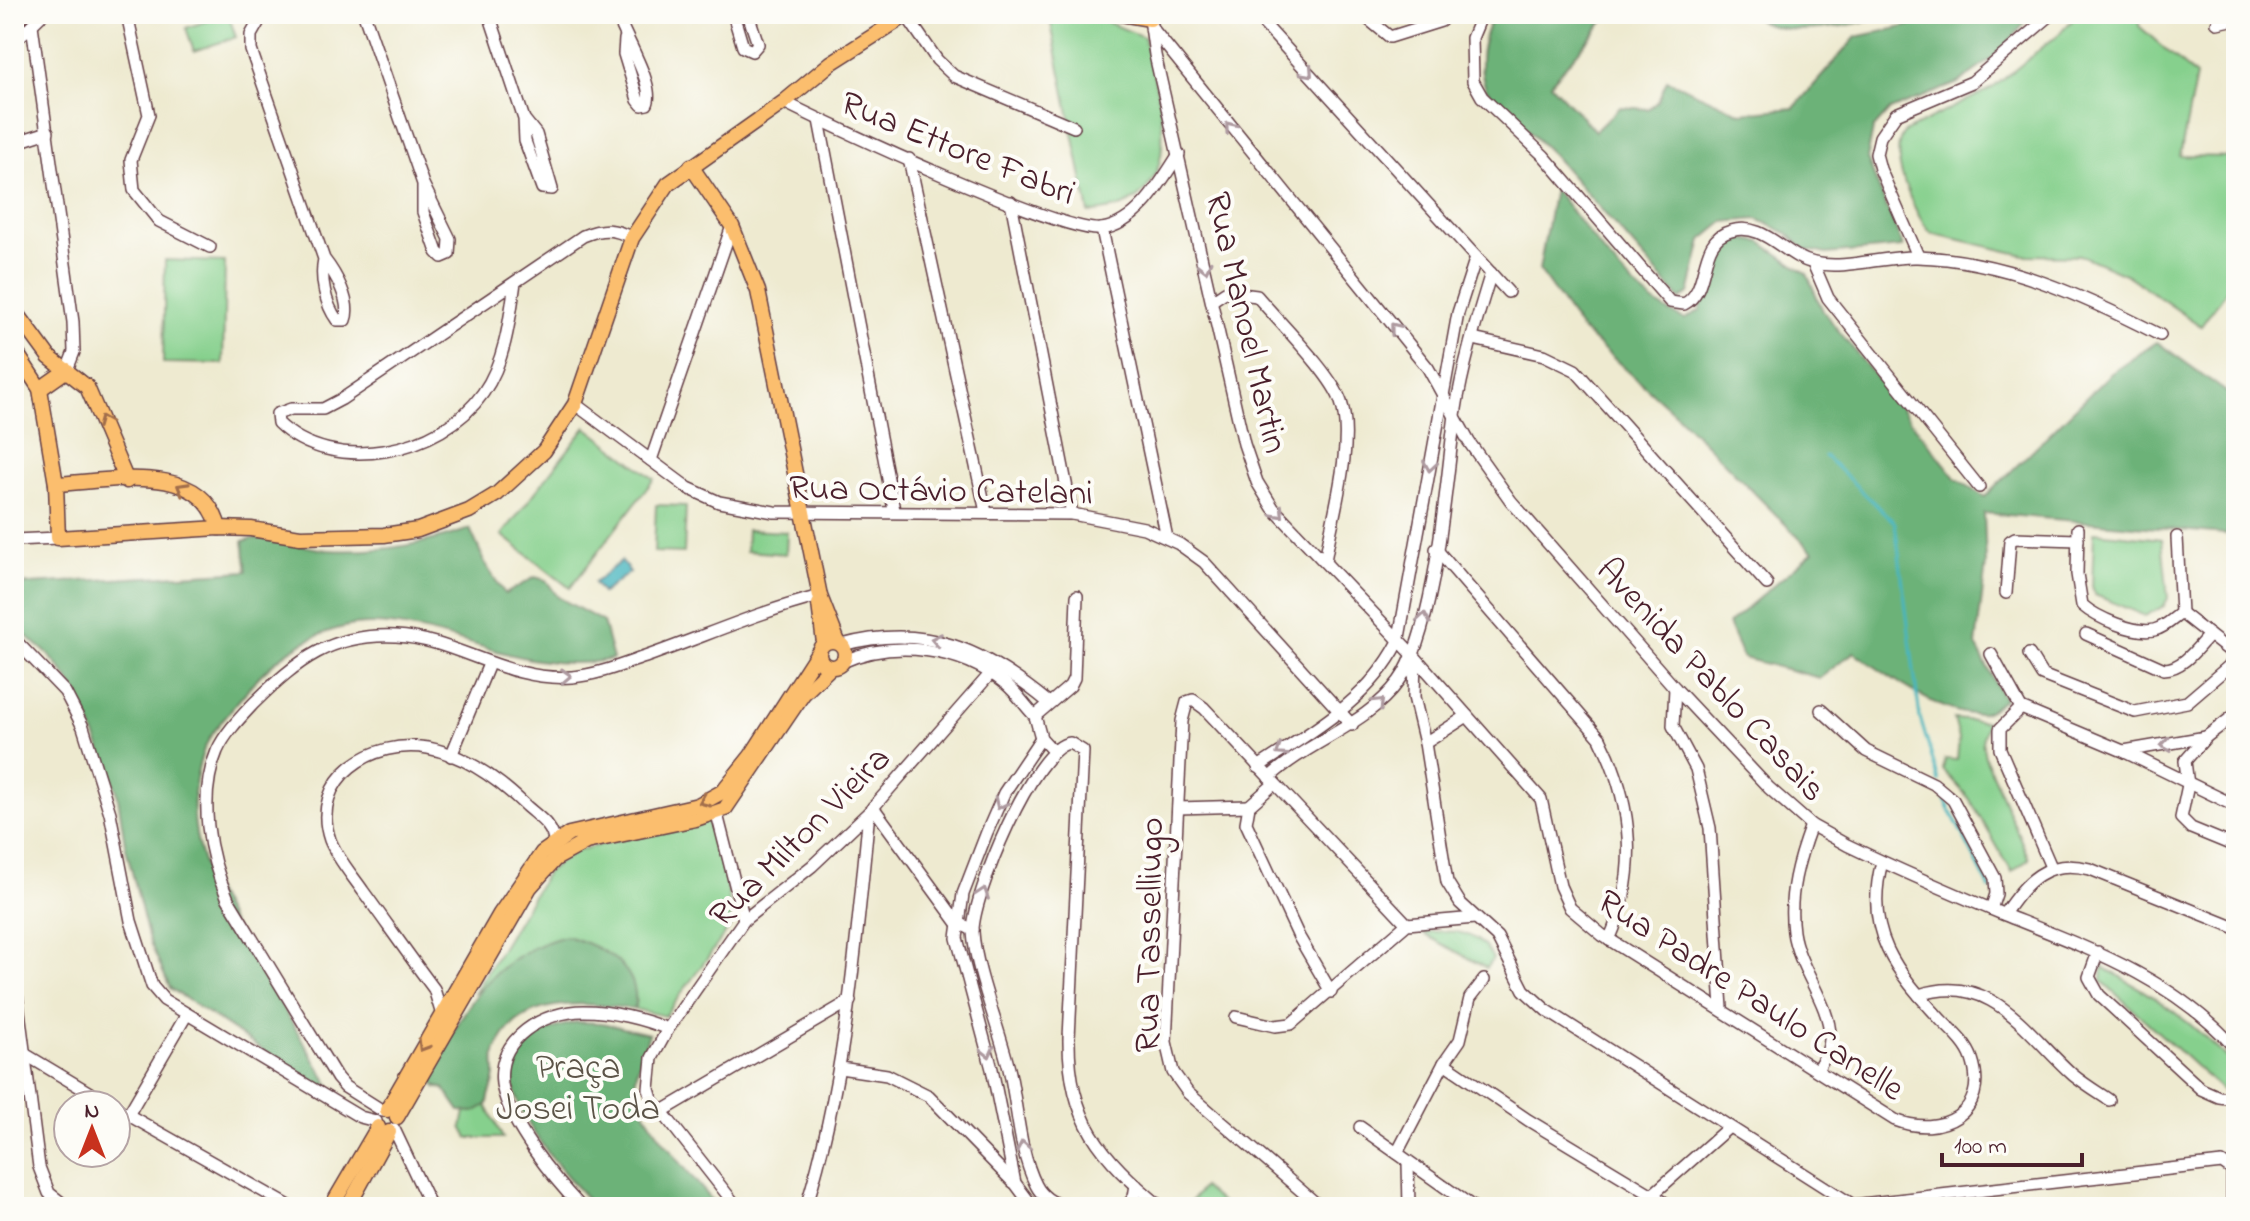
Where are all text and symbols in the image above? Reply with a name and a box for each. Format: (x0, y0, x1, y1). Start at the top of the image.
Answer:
one-way arrow (1298, 62, 1312, 77)
street label: Rua Ettore Fabri (832, 79, 1083, 221)
one-way arrow (1225, 121, 1240, 136)
street label: Rua Manoel Martin (1189, 187, 1300, 459)
one-way arrow (1196, 259, 1213, 273)
one-way arrow (1390, 322, 1405, 337)
one-way arrow (96, 415, 112, 429)
one-way arrow (1422, 460, 1439, 473)
street label: Rua Octávio Catelani (788, 463, 1093, 522)
one-way arrow (176, 482, 191, 498)
one-way arrow (1270, 504, 1285, 518)
street label: Avenida Pablo Casais (1582, 547, 1837, 815)
one-way arrow (1414, 611, 1431, 624)
one-way arrow (929, 633, 943, 650)
one-way arrow (560, 668, 573, 685)
one-way arrow (1369, 698, 1384, 712)
street label: Rua Milton Vieira (698, 735, 904, 941)
one-way arrow (2159, 736, 2173, 753)
one-way arrow (1276, 742, 1290, 757)
one-way arrow (698, 791, 713, 807)
one-way arrow (993, 796, 1009, 810)
street label: Rua Tasselliugo (1123, 817, 1180, 1053)
street label: Rua Padre Paulo Canelle (1585, 877, 1914, 1117)
one-way arrow (973, 887, 989, 901)
one-way arrow (417, 1037, 433, 1052)
park label: Praça Josei Toda (496, 1043, 660, 1137)
one-way arrow (978, 1045, 995, 1058)
north arrow (52, 1089, 132, 1169)
text: N (85, 1096, 99, 1128)
scale bar (1942, 1117, 2082, 1167)
text: 100 m (1954, 1130, 2007, 1165)
one-way arrow (1016, 1139, 1033, 1153)

